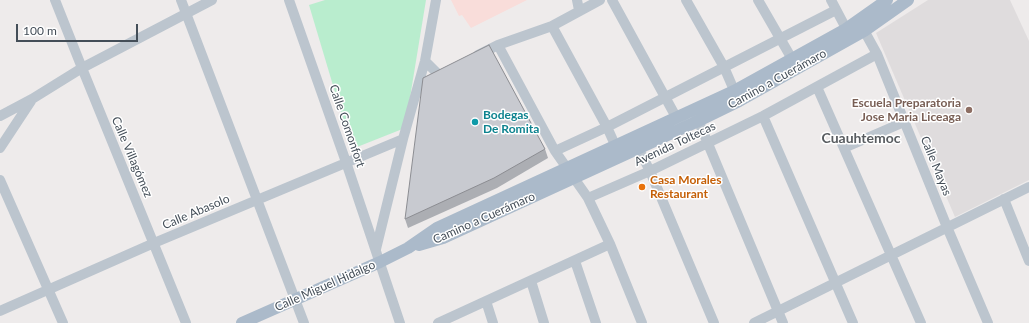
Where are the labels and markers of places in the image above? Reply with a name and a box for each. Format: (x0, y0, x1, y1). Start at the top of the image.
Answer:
place label: Escuela Preparatoria Jose Maria Liceaga (852, 96, 961, 124)
marker: Escuela Preparatoria Jose Maria Liceaga (964, 105, 974, 115)
place label: Bodegas De Romita (483, 108, 539, 136)
marker: Bodegas De Romita (470, 117, 480, 127)
place label: Casa Morales Restaurant (650, 173, 722, 201)
marker: Casa Morales Restaurant (637, 182, 647, 192)

